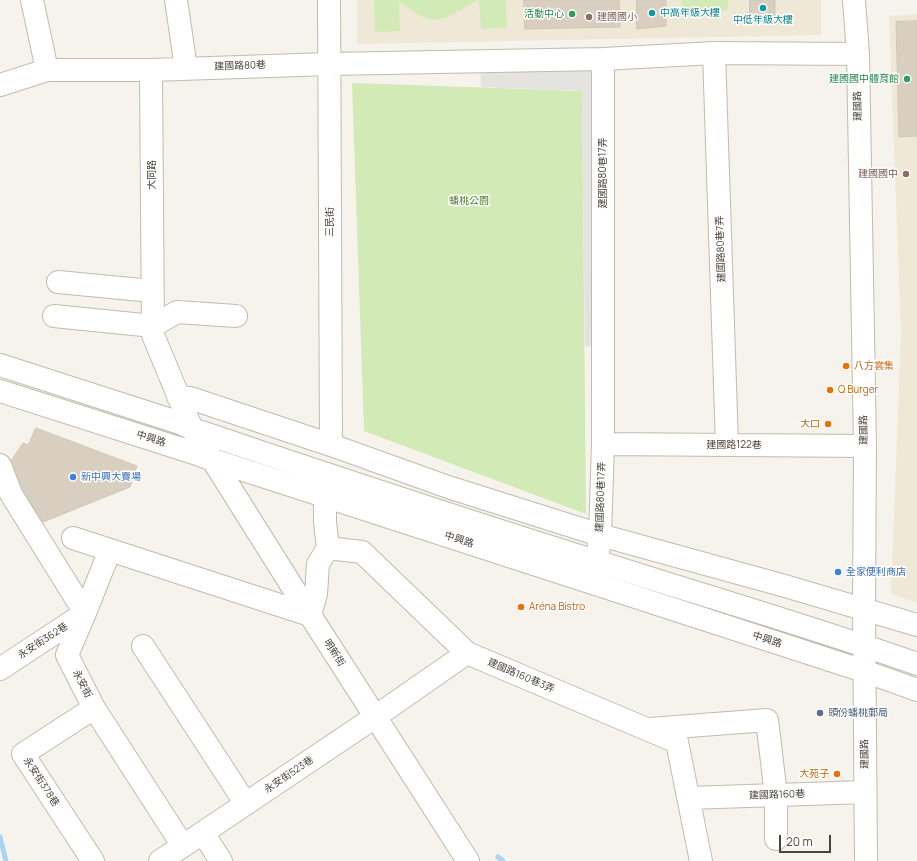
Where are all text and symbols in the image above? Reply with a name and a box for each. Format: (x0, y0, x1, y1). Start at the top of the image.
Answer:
marker: 中低年級大樓 (758, 3, 768, 13)
place label: 中高年級大樓 (660, 7, 720, 19)
place label: 活動中心 (524, 8, 564, 20)
marker: 中高年級大樓 (647, 8, 657, 18)
marker: 活動中心 (567, 9, 577, 19)
place label: 建國國小 (597, 11, 637, 23)
marker: 建國國小 (584, 12, 594, 22)
place label: 中低年級大樓 (733, 14, 793, 26)
street label: 建國路80巷 (214, 59, 266, 73)
place label: 建國國中體育館 (829, 73, 899, 85)
marker: 建國國中體育館 (902, 74, 912, 84)
street label: 建國路 (852, 91, 864, 121)
street label: 建國路80巷17弄 (597, 138, 609, 208)
street label: 大同路 (146, 160, 158, 190)
place label: 建國國中 (858, 168, 898, 180)
marker: 建國國中 (901, 169, 911, 179)
park label: 蟠桃公園 (449, 195, 489, 207)
street label: 三民街 (324, 207, 336, 237)
street label: 建國路80巷7弄 (714, 215, 728, 283)
place label: 八方雲集 (854, 360, 894, 372)
marker: 八方雲集 (841, 361, 851, 371)
place label: Q Burger (838, 384, 878, 396)
marker: Q Burger (825, 385, 835, 395)
street label: 建國路 (858, 415, 870, 445)
place label: 大口 (800, 418, 820, 430)
marker: 大口 (823, 419, 833, 429)
street label: 中興路 (135, 429, 167, 449)
street label: 建國路122巷 (706, 439, 762, 451)
street label: 建國路80巷17弄 (594, 461, 608, 533)
place label: 新中興大賣場 (81, 471, 141, 483)
marker: 新中興大賣場 (68, 472, 78, 482)
street label: 中興路 (443, 530, 475, 550)
place label: 全家便利商店 (846, 566, 906, 578)
marker: 全家便利商店 (833, 567, 843, 577)
place label: Aréna Bistro (529, 601, 585, 613)
marker: Aréna Bistro (516, 602, 526, 612)
street label: 永安街362巷 (16, 620, 70, 662)
street label: 中興路 (751, 630, 783, 650)
street label: 明新街 (321, 637, 347, 669)
street label: 建國路160巷3弄 (486, 656, 556, 696)
street label: 永安街 (70, 668, 94, 700)
place label: 頭份蟠桃郵局 (828, 707, 888, 719)
marker: 頭份蟠桃郵局 (815, 708, 825, 718)
street label: 建國路 (859, 739, 871, 769)
street label: 永安街523巷 (262, 754, 316, 796)
street label: 永安街378巷 (21, 755, 61, 809)
place label: 大苑子 (799, 768, 829, 780)
marker: 大苑子 (832, 769, 842, 779)
street label: 建國路160巷 (749, 788, 805, 802)
scale bar (781, 827, 833, 853)
text: 20 m (786, 833, 813, 850)

